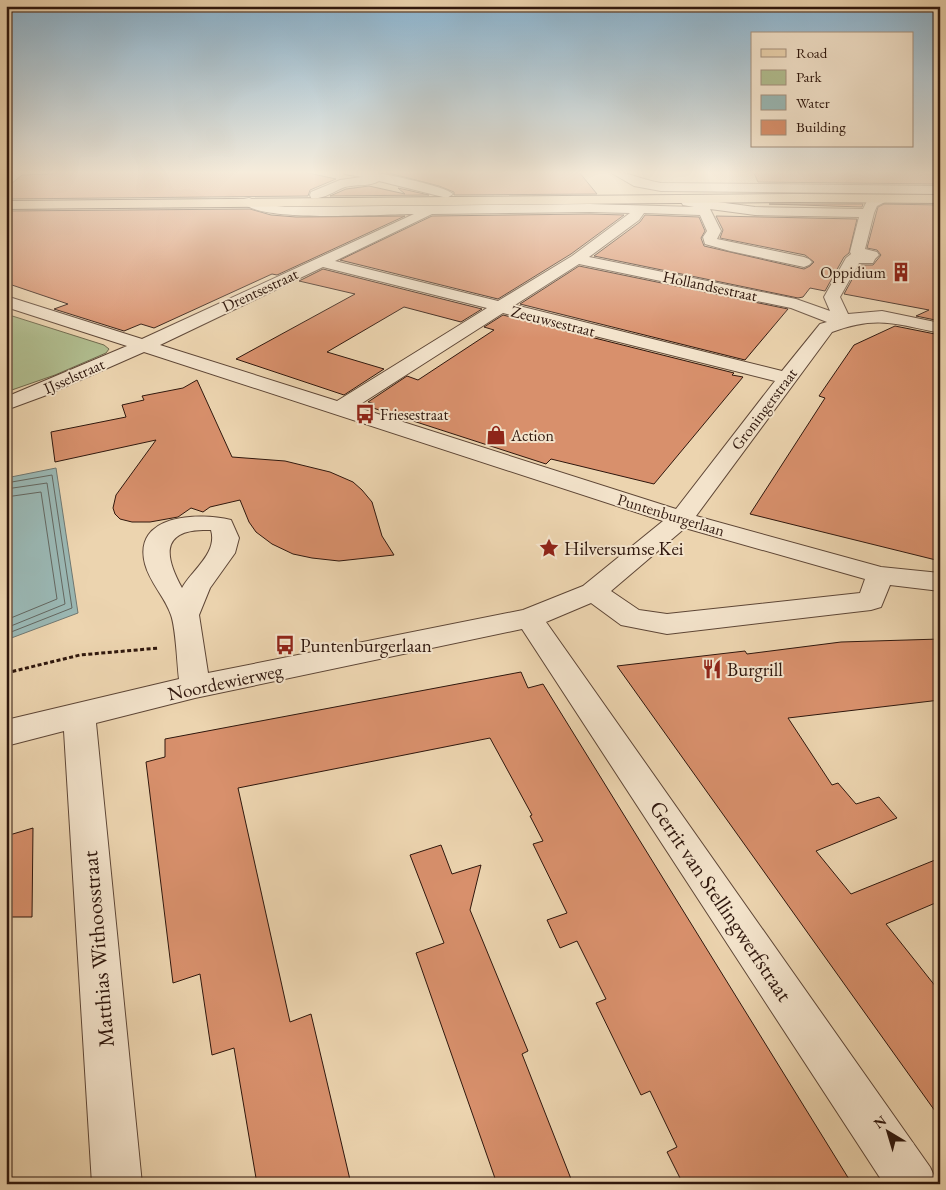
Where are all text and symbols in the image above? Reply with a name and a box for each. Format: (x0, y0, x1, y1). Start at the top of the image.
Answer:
legend (751, 32, 914, 148)
text: Road (796, 43, 828, 62)
text: Park (796, 67, 823, 86)
text: Water (796, 93, 830, 112)
text: Building (796, 117, 846, 136)
building icon: Oppidium (890, 261, 912, 283)
place label: Oppidium (820, 262, 887, 283)
street label: Drentsestraat (218, 263, 302, 317)
street label: Hollandsestraat (661, 266, 759, 306)
street label: Zeeuwsestraat (509, 300, 597, 342)
street label: IJsselstraat (40, 353, 108, 399)
street label: Groningerstraat (726, 364, 802, 454)
bus stop icon: Friesestraat (354, 403, 376, 425)
place label: Friesestraat (380, 404, 448, 425)
shop icon: Action (485, 424, 507, 446)
place label: Action (510, 425, 554, 446)
street label: Puntenburgerlaan (615, 489, 728, 541)
place label: Hilversumse Kei (564, 536, 684, 561)
place icon: Hilversumse Kei (538, 537, 560, 559)
place label: Puntenburgerlaan (300, 633, 432, 658)
bus stop icon: Puntenburgerlaan (274, 634, 296, 656)
street label: Noordewierweg (165, 657, 285, 706)
place label: Burgrill (727, 657, 783, 682)
restaurant icon: Burgrill (701, 658, 723, 680)
street label: Gerrit van Stellingwerfstraat (643, 795, 799, 1007)
street label: Matthias Withoosstraat (75, 850, 121, 1048)
north arrow (864, 1108, 914, 1158)
text: N (870, 1111, 891, 1132)

